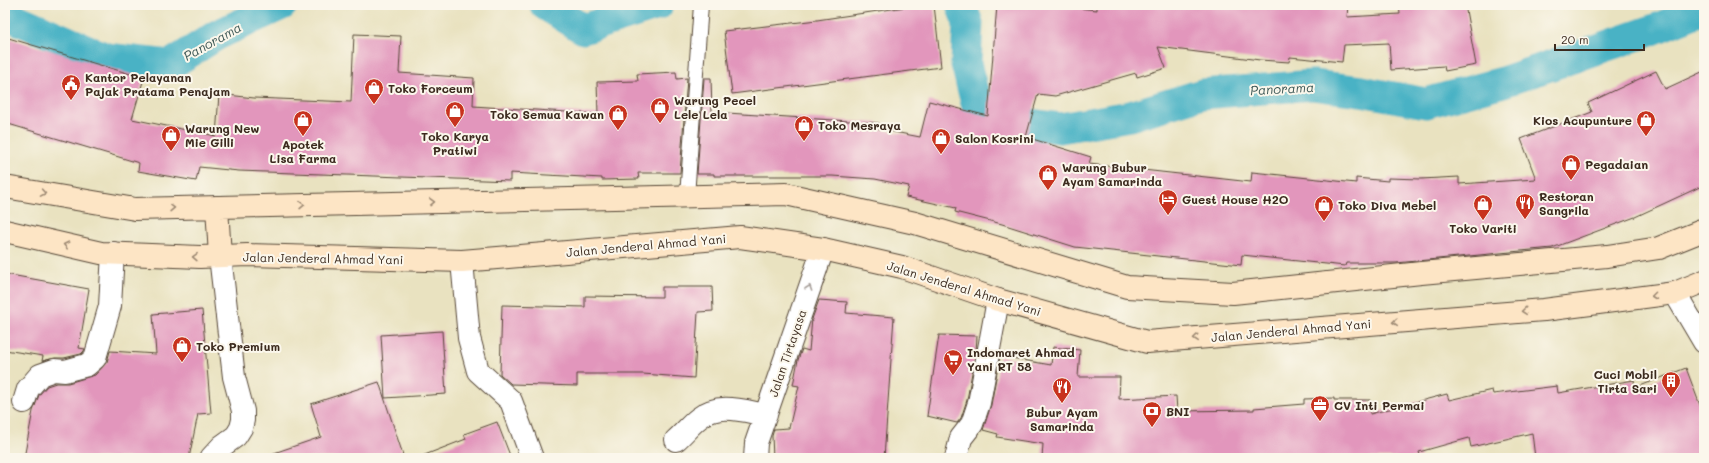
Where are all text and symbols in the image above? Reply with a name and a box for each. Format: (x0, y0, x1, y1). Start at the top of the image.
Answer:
water label: Panorama (180, 18, 244, 64)
scale bar (1555, 26, 1644, 52)
text: 20 m (1561, 31, 1589, 47)
place label: Kantor Pelayanan Pajak Pratama Penajam (85, 69, 230, 99)
public building icon: Kantor Pelayanan Pajak Pratama Penajam (60, 73, 82, 101)
shop icon: Toko Forceum (363, 77, 385, 105)
water label: Panorama (1250, 78, 1314, 98)
place label: Toko Forceum (388, 80, 472, 96)
place label: Warung Pecel Lele Lela (674, 92, 756, 122)
shop icon: Warung Pecel Lele Lela (649, 96, 671, 124)
shop icon: Toko Karya Pratiwi (444, 100, 466, 128)
shop icon: Toko Semua Kawan (607, 103, 629, 131)
place label: Toko Semua Kawan (490, 106, 604, 122)
shop icon: Apotek Lisa Farma (292, 109, 314, 137)
shop icon: Kios Acupunture (1635, 109, 1657, 137)
place label: Kios Acupunture (1533, 112, 1632, 128)
shop icon: Toko Mesraya (793, 114, 815, 142)
place label: Toko Mesraya (818, 117, 901, 133)
place label: Warung New Mie Gilli (185, 120, 260, 150)
shop icon: Warung New Mie Gilli (160, 124, 182, 152)
shop icon: Salon Kosrini (930, 127, 952, 155)
place label: Toko Karya Pratiwi (421, 128, 489, 158)
place label: Salon Kosrini (955, 130, 1034, 146)
place label: Apotek Lisa Farma (270, 136, 336, 166)
shop icon: Pegadaian (1560, 153, 1582, 181)
place label: Pegadaian (1585, 156, 1648, 172)
place label: Warung Bubur Ayam Samarinda (1062, 159, 1162, 189)
shop icon: Warung Bubur Ayam Samarinda (1037, 163, 1059, 191)
one-way arrow (40, 188, 47, 197)
hotel icon: Guest House H2O (1157, 188, 1179, 216)
place label: Restoran Sangrila (1539, 188, 1594, 218)
place label: Guest House H2O (1182, 191, 1289, 207)
restaurant icon: Restoran Sangrila (1514, 192, 1536, 220)
shop icon: Toko Variti (1472, 193, 1494, 221)
shop icon: Toko Diva Mebel (1313, 194, 1335, 222)
place label: Toko Diva Mebel (1338, 197, 1436, 213)
one-way arrow (429, 198, 435, 206)
one-way arrow (299, 201, 305, 209)
one-way arrow (169, 204, 175, 213)
place label: Toko Variti (1449, 220, 1517, 236)
street label: Jalan Jenderal Ahmad Yani (565, 230, 727, 260)
one-way arrow (62, 241, 69, 249)
street label: Jalan Jenderal Ahmad Yani (243, 249, 403, 267)
one-way arrow (192, 253, 198, 261)
street label: Jalan Jenderal Ahmad Yani (885, 257, 1043, 319)
one-way arrow (805, 285, 813, 292)
one-way arrow (1650, 291, 1657, 300)
street label: Jalan Tirtayasa (765, 307, 809, 399)
one-way arrow (1521, 307, 1527, 316)
street label: Jalan Jenderal Ahmad Yani (1210, 315, 1372, 345)
one-way arrow (1392, 317, 1398, 326)
one-way arrow (1193, 333, 1199, 342)
shop icon: Toko Premium (171, 335, 193, 363)
place label: Toko Premium (196, 338, 280, 354)
place label: Indomaret Ahmad Yani RT 58 (967, 344, 1075, 374)
supermarket icon: Indomaret Ahmad Yani RT 58 (942, 348, 964, 376)
place label: Cuci Mobil Tirta Sari (1594, 366, 1657, 396)
building icon: Cuci Mobil Tirta Sari (1660, 370, 1682, 398)
restaurant icon: Bubur Ayam Samarinda (1051, 376, 1073, 404)
office icon: CV Inti Permai (1309, 394, 1331, 422)
place label: CV Inti Permai (1334, 397, 1424, 413)
bank icon: BNI (1141, 400, 1163, 428)
place label: BNI (1166, 403, 1189, 419)
place label: Bubur Ayam Samarinda (1026, 404, 1098, 434)

